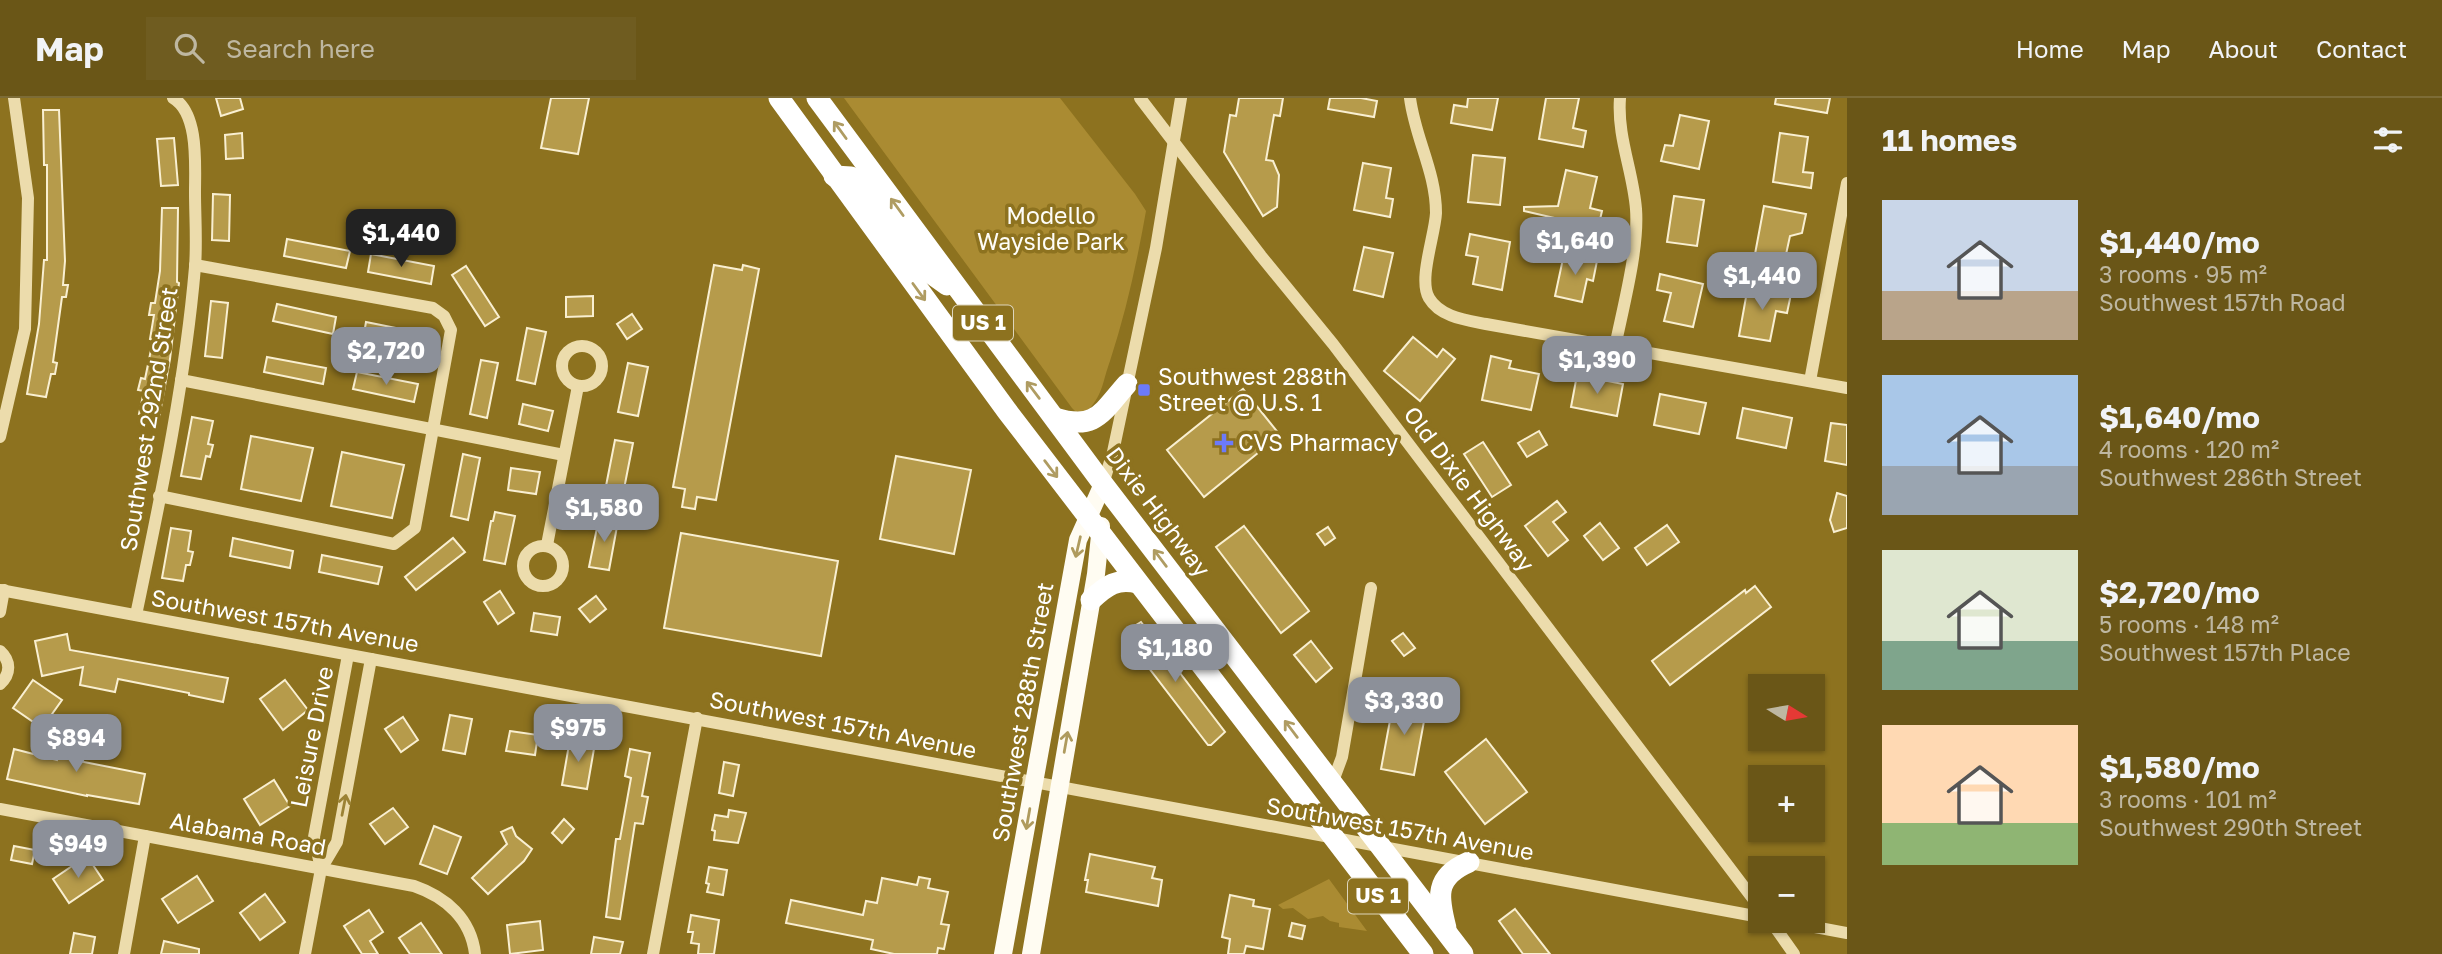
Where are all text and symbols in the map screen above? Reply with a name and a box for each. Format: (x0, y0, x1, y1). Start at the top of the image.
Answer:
search box (146, 17, 636, 80)
text: Map (35, 29, 104, 68)
icon: search (170, 29, 208, 67)
text: Search here (226, 33, 375, 64)
text: Home (2016, 34, 2084, 63)
text: Map (2122, 34, 2171, 63)
text: About (2209, 34, 2278, 63)
text: Contact (2316, 34, 2407, 63)
one-way arrow (833, 121, 848, 140)
icon: filters (2369, 121, 2407, 159)
text: 11 homes (1882, 122, 2017, 158)
one-way arrow (890, 198, 905, 217)
park label: Modello Wayside Park (977, 201, 1125, 255)
pin: $1,440 (344, 209, 458, 269)
text: $1,440 (362, 218, 440, 246)
pin: $1,640 (1518, 218, 1632, 277)
text: $1,440/mo (2099, 224, 2260, 260)
text: $1,640 (1536, 226, 1614, 254)
icon: home (1938, 228, 2022, 312)
pin: $1,440 (1705, 252, 1819, 312)
text: 3 rooms · 95 m² (2099, 260, 2267, 288)
text: $1,440 (1723, 261, 1801, 289)
one-way arrow (912, 282, 927, 301)
street label: Southwest 292nd Street (113, 285, 183, 553)
text: Southwest 157th Road (2099, 288, 2346, 316)
road number: US 1 (953, 306, 1013, 341)
pin: $2,720 (329, 328, 443, 387)
text: $2,720 (347, 336, 425, 364)
pin: $1,390 (1540, 336, 1654, 396)
text: $1,390 (1558, 345, 1636, 373)
place label: Southwest 288th Street @ U.S. 1 (1158, 362, 1347, 416)
one-way arrow (1026, 381, 1041, 400)
marker: Southwest 288th Street @ U.S. 1 (1136, 382, 1152, 398)
text: $1,640/mo (2099, 399, 2260, 435)
street label: Old Dixie Highway (1399, 400, 1541, 577)
icon: home (1938, 403, 2022, 487)
place label: CVS Pharmacy (1238, 428, 1398, 456)
marker: CVS Pharmacy (1216, 435, 1232, 451)
text: 4 rooms · 120 m² (2099, 435, 2279, 463)
street label: Dixie Highway (1101, 441, 1217, 582)
one-way arrow (1043, 459, 1058, 478)
text: Southwest 286th Street (2099, 463, 2362, 491)
pin: $1,580 (547, 484, 661, 544)
text: $1,580 (565, 493, 643, 521)
one-way arrow (1071, 535, 1084, 558)
one-way arrow (1153, 549, 1168, 568)
text: $2,720/mo (2099, 574, 2260, 610)
icon: home (1938, 578, 2022, 662)
street label: Southwest 288th Street (985, 580, 1059, 844)
street label: Southwest 157th Avenue (149, 583, 421, 657)
text: 5 rooms · 148 m² (2099, 610, 2279, 638)
pin: $1,180 (1118, 624, 1232, 684)
text: $1,180 (1137, 633, 1213, 661)
text: Southwest 157th Place (2099, 638, 2351, 666)
street label: Leisure Drive (284, 664, 338, 810)
north arrow (1748, 674, 1825, 751)
map controls (1748, 674, 1825, 933)
pin: $3,330 (1347, 678, 1461, 737)
street label: Southwest 157th Avenue (707, 684, 979, 764)
text: $3,330 (1364, 686, 1444, 714)
pin: $975 (537, 704, 619, 764)
text: $975 (550, 713, 606, 741)
pin: $894 (35, 714, 117, 774)
one-way arrow (1284, 720, 1298, 739)
text: $894 (46, 723, 106, 751)
one-way arrow (1060, 731, 1074, 754)
text: $1,580/mo (2099, 749, 2260, 785)
icon: home (1938, 753, 2022, 837)
button: + (1748, 765, 1825, 842)
text: 3 rooms · 101 m² (2099, 785, 2276, 813)
street label: Southwest 157th Avenue (1264, 791, 1536, 865)
one-way arrow (338, 794, 351, 817)
street label: Alabama Road (168, 806, 328, 861)
one-way arrow (1021, 807, 1034, 830)
text: Southwest 290th Street (2099, 813, 2362, 841)
pin: $949 (37, 820, 119, 880)
text: $949 (49, 829, 108, 857)
button: − (1748, 856, 1825, 933)
road number: US 1 (1348, 878, 1408, 914)

